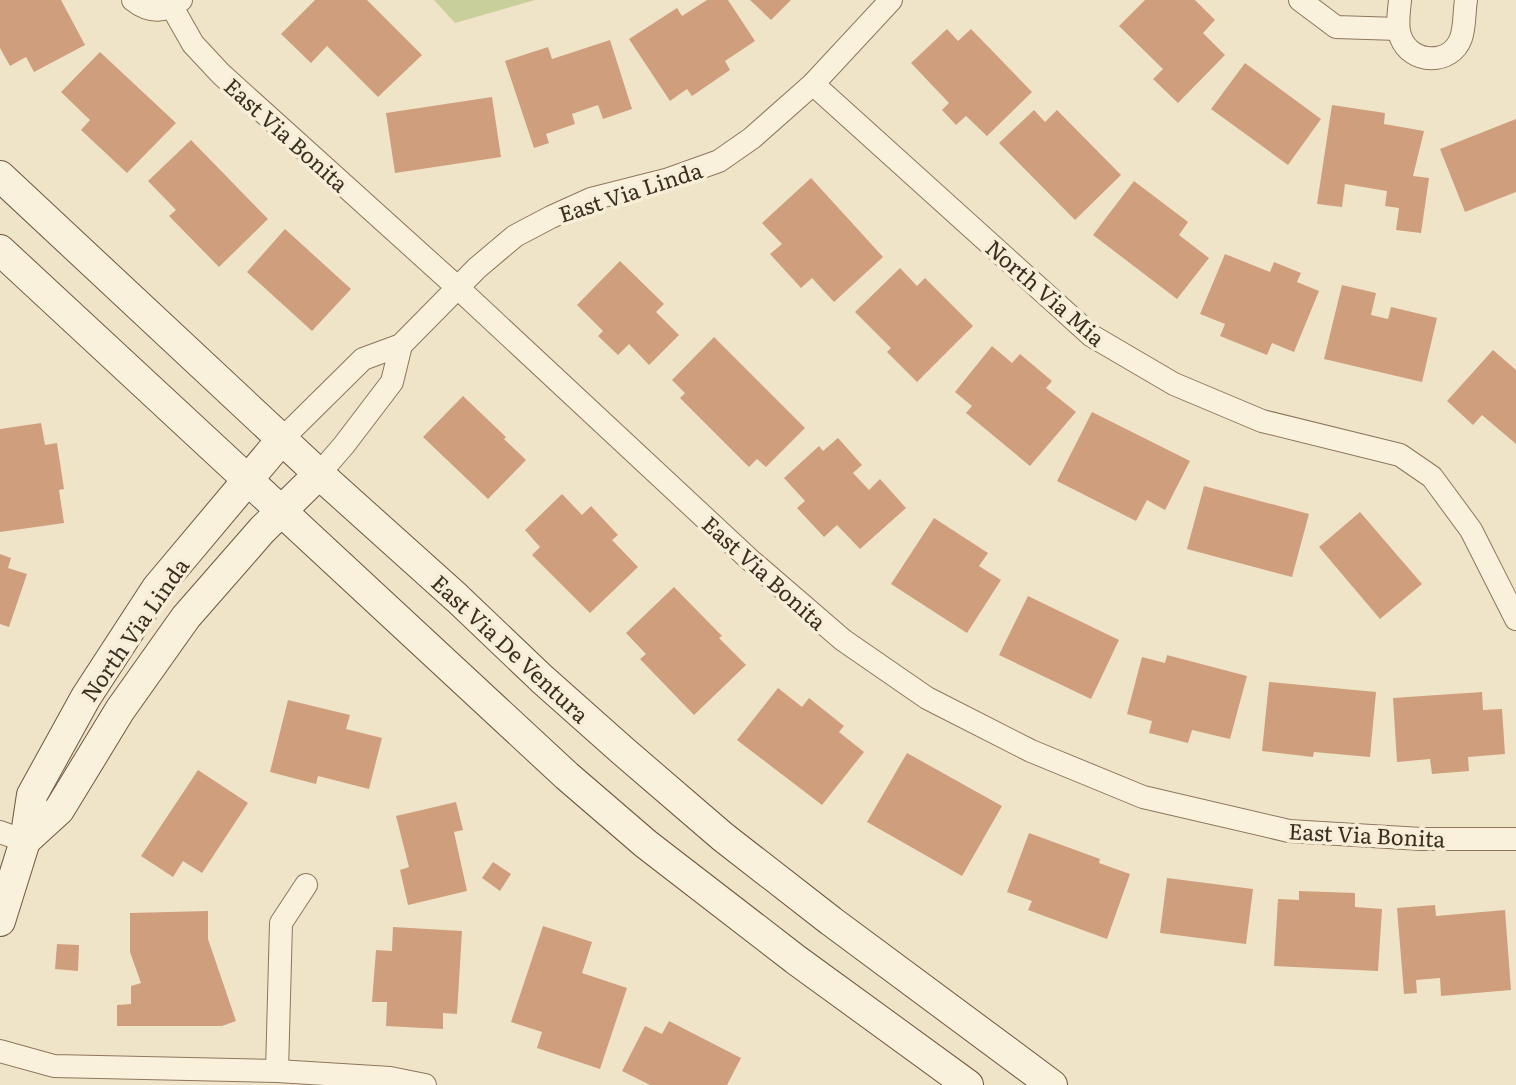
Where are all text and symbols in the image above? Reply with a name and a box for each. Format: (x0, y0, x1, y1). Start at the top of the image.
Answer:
street label: East Via Bonita (218, 69, 357, 199)
street label: East Via Linda (554, 152, 706, 230)
street label: North Via Mia (979, 231, 1113, 353)
street label: East Via Bonita (696, 507, 835, 637)
street label: North Via Linda (72, 550, 196, 708)
street label: East Via De Ventura (425, 566, 597, 730)
street label: East Via Bonita (1288, 813, 1446, 855)

